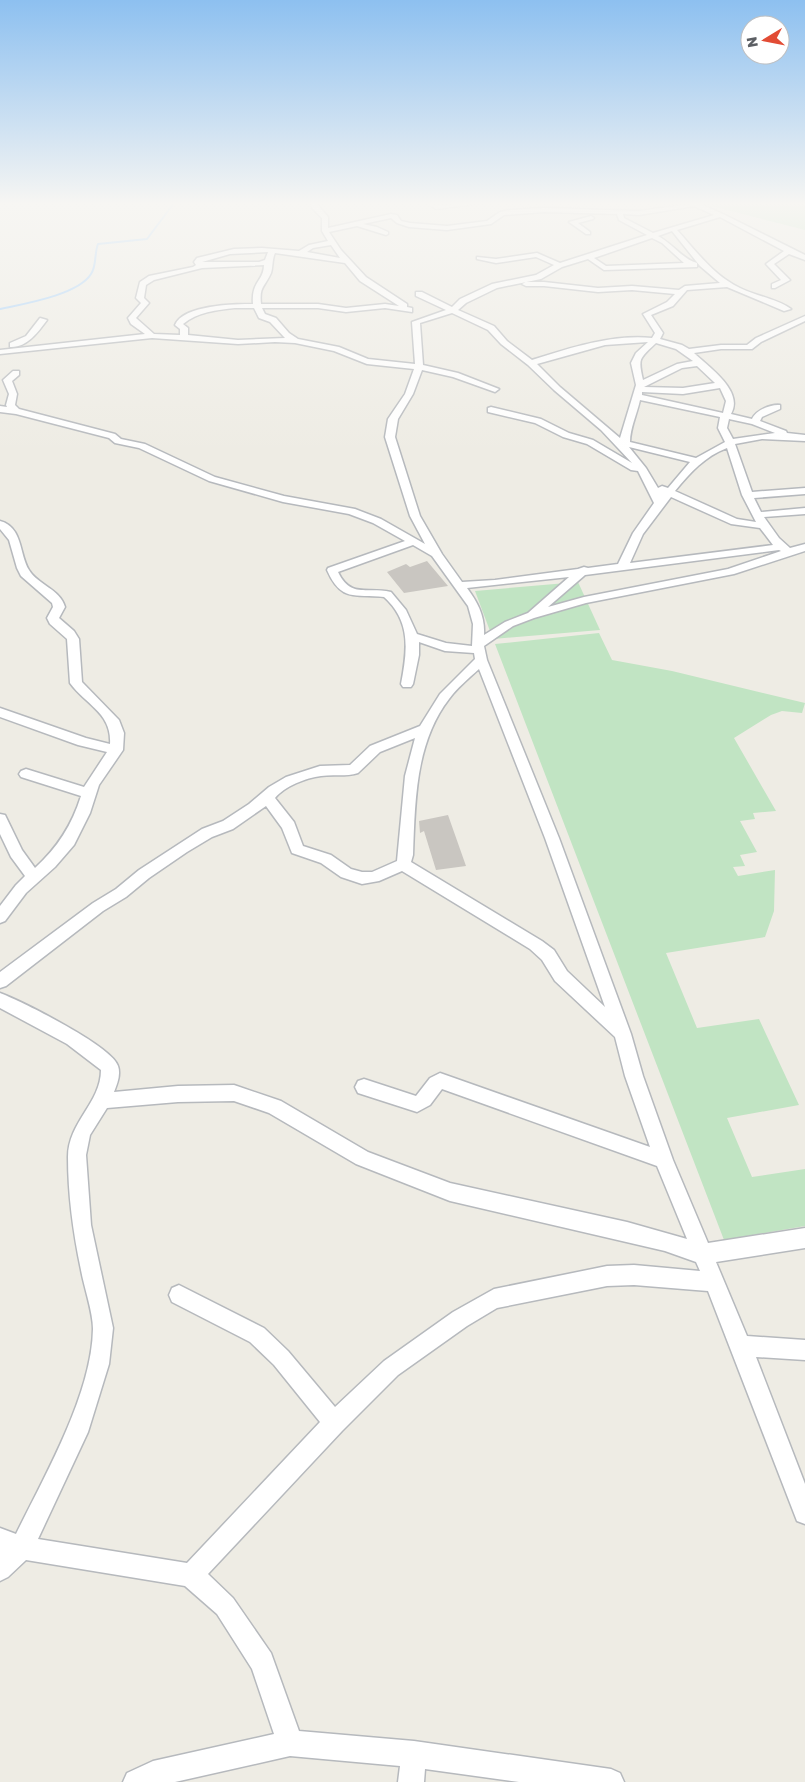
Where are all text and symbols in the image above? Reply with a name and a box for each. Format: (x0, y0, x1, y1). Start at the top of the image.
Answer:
north arrow (740, 15, 790, 65)
text: N (742, 36, 761, 49)

